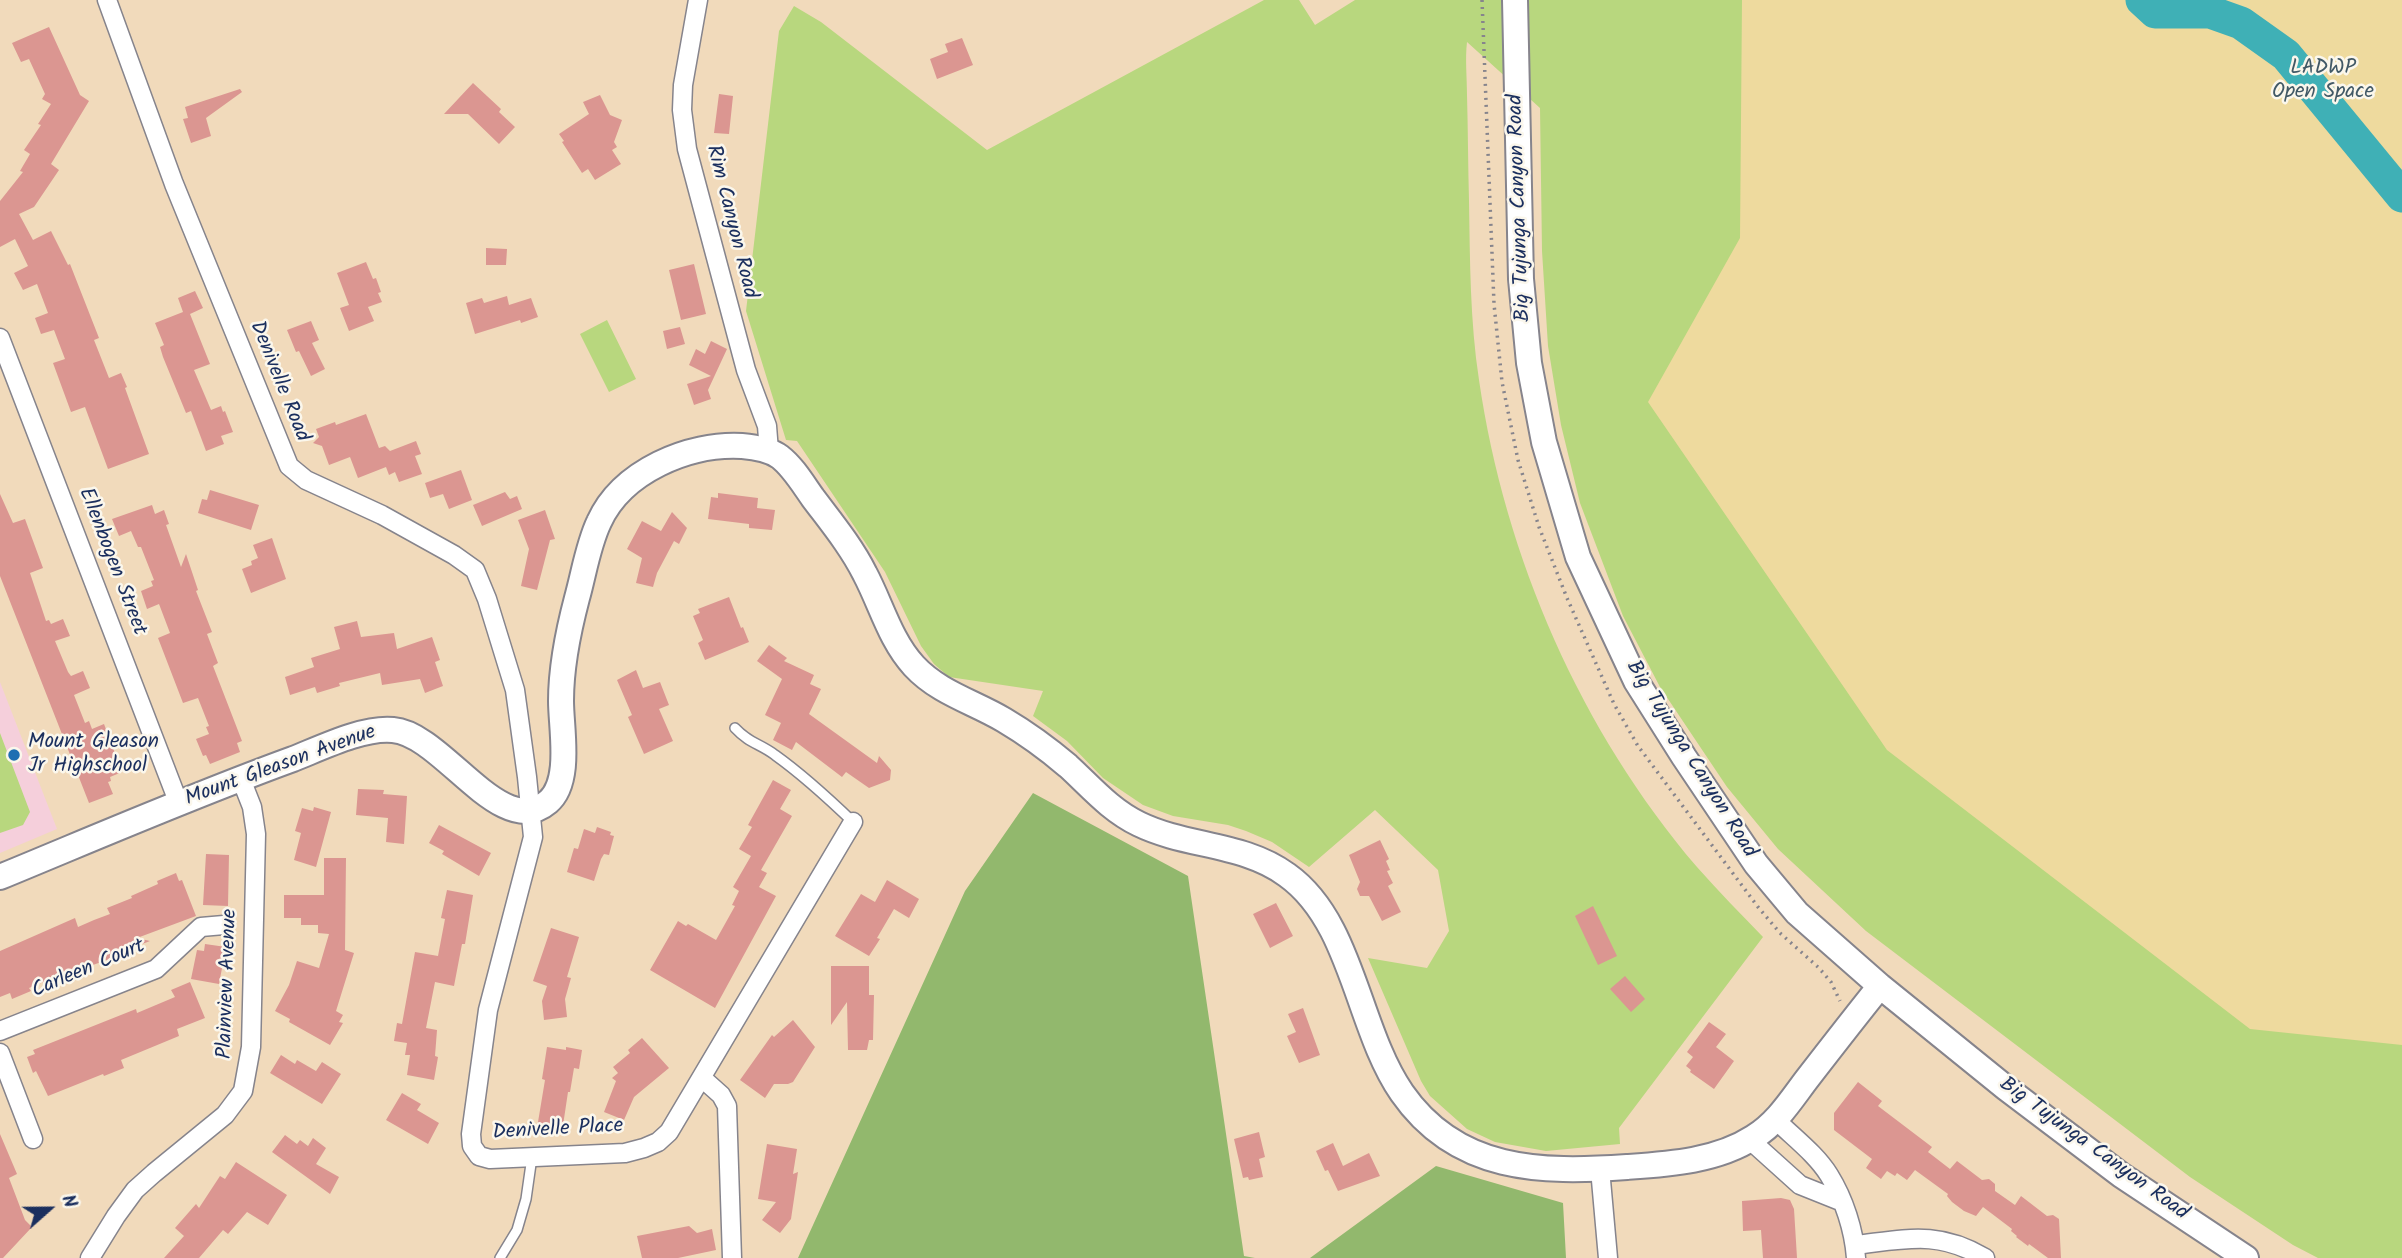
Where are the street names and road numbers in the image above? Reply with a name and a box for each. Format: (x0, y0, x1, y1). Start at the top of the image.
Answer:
street label: Big Tujunga Canyon Road (1504, 94, 1538, 322)
street label: Rim Canyon Road (699, 143, 761, 301)
street label: Denivelle Road (242, 318, 314, 446)
street label: Ellenbogen Street (71, 485, 151, 639)
street label: Big Tujunga Canyon Road (1619, 657, 1761, 863)
street label: Mount Gleason Avenue (182, 721, 380, 813)
street label: Plainview Avenue (214, 908, 244, 1060)
street label: Carleen Court (29, 935, 149, 1005)
street label: Big Tujunga Canyon Road (1993, 1073, 2193, 1227)
street label: Denivelle Place (492, 1115, 624, 1147)

